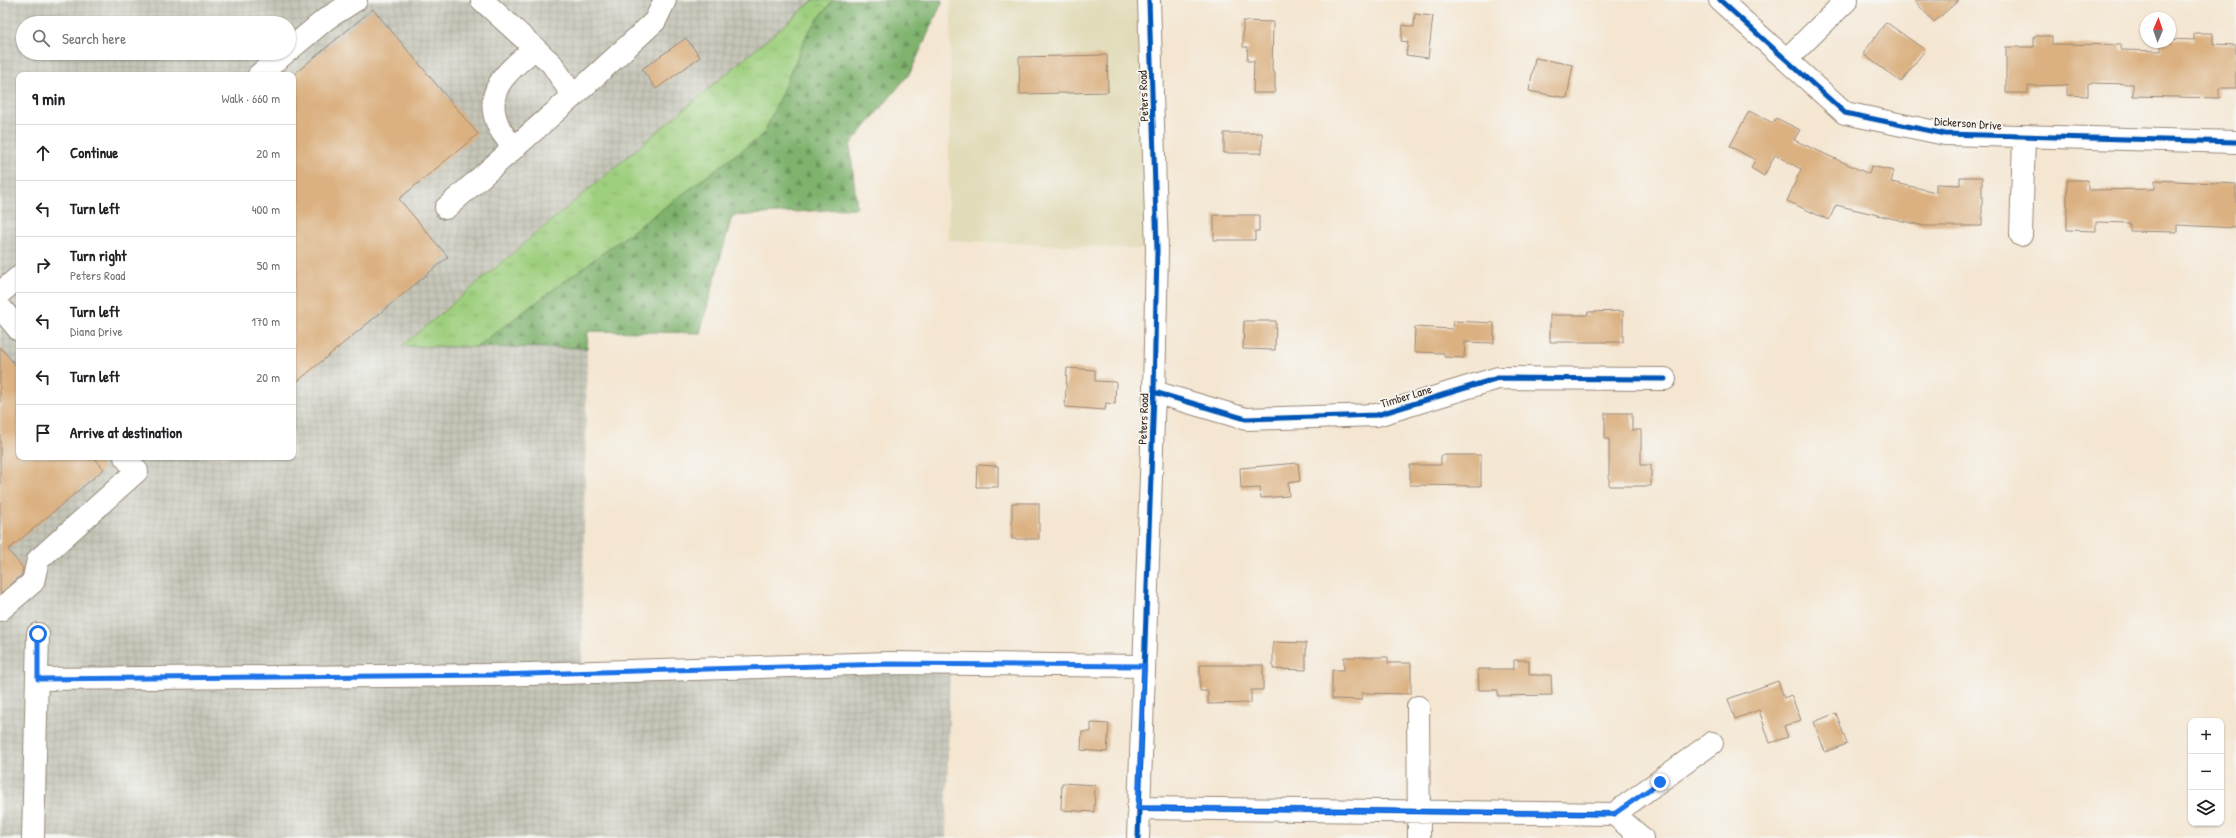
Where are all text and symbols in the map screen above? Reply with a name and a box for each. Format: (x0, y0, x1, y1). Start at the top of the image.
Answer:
north arrow (2140, 12, 2176, 48)
search box (16, 16, 296, 60)
icon: search (30, 27, 52, 49)
text: Search here (62, 28, 126, 49)
street label: Peters Road (1134, 70, 1152, 122)
text: 9 min (32, 87, 65, 110)
text: Walk · 660 m (221, 89, 280, 107)
street label: Dickerson Drive (1934, 112, 2003, 134)
icon: ahead (32, 142, 54, 164)
text: Continue (70, 142, 118, 163)
text: 20 m (256, 144, 280, 162)
icon: left (32, 198, 54, 220)
text: Turn left (70, 198, 120, 219)
text: 400 m (252, 200, 280, 218)
text: Turn right (70, 245, 126, 266)
icon: right (32, 254, 54, 276)
text: 50 m (257, 256, 280, 274)
text: Peters Road (70, 266, 125, 284)
text: Turn left (70, 301, 120, 322)
icon: left (32, 310, 54, 332)
text: 170 m (251, 312, 280, 330)
text: Diana Drive (70, 322, 123, 340)
icon: left (32, 366, 54, 388)
text: Turn left (70, 366, 120, 387)
text: 20 m (256, 368, 280, 386)
street label: Timber Lane (1378, 380, 1434, 412)
street label: Peters Road (1134, 393, 1152, 445)
icon: arrive (32, 422, 54, 444)
text: Arrive at destination (70, 422, 182, 443)
route start (29, 625, 47, 643)
map controls (2188, 718, 2224, 826)
button: + (2188, 718, 2224, 754)
button: − (2188, 754, 2224, 790)
route end (1651, 773, 1669, 791)
button: layers (2188, 790, 2224, 826)

